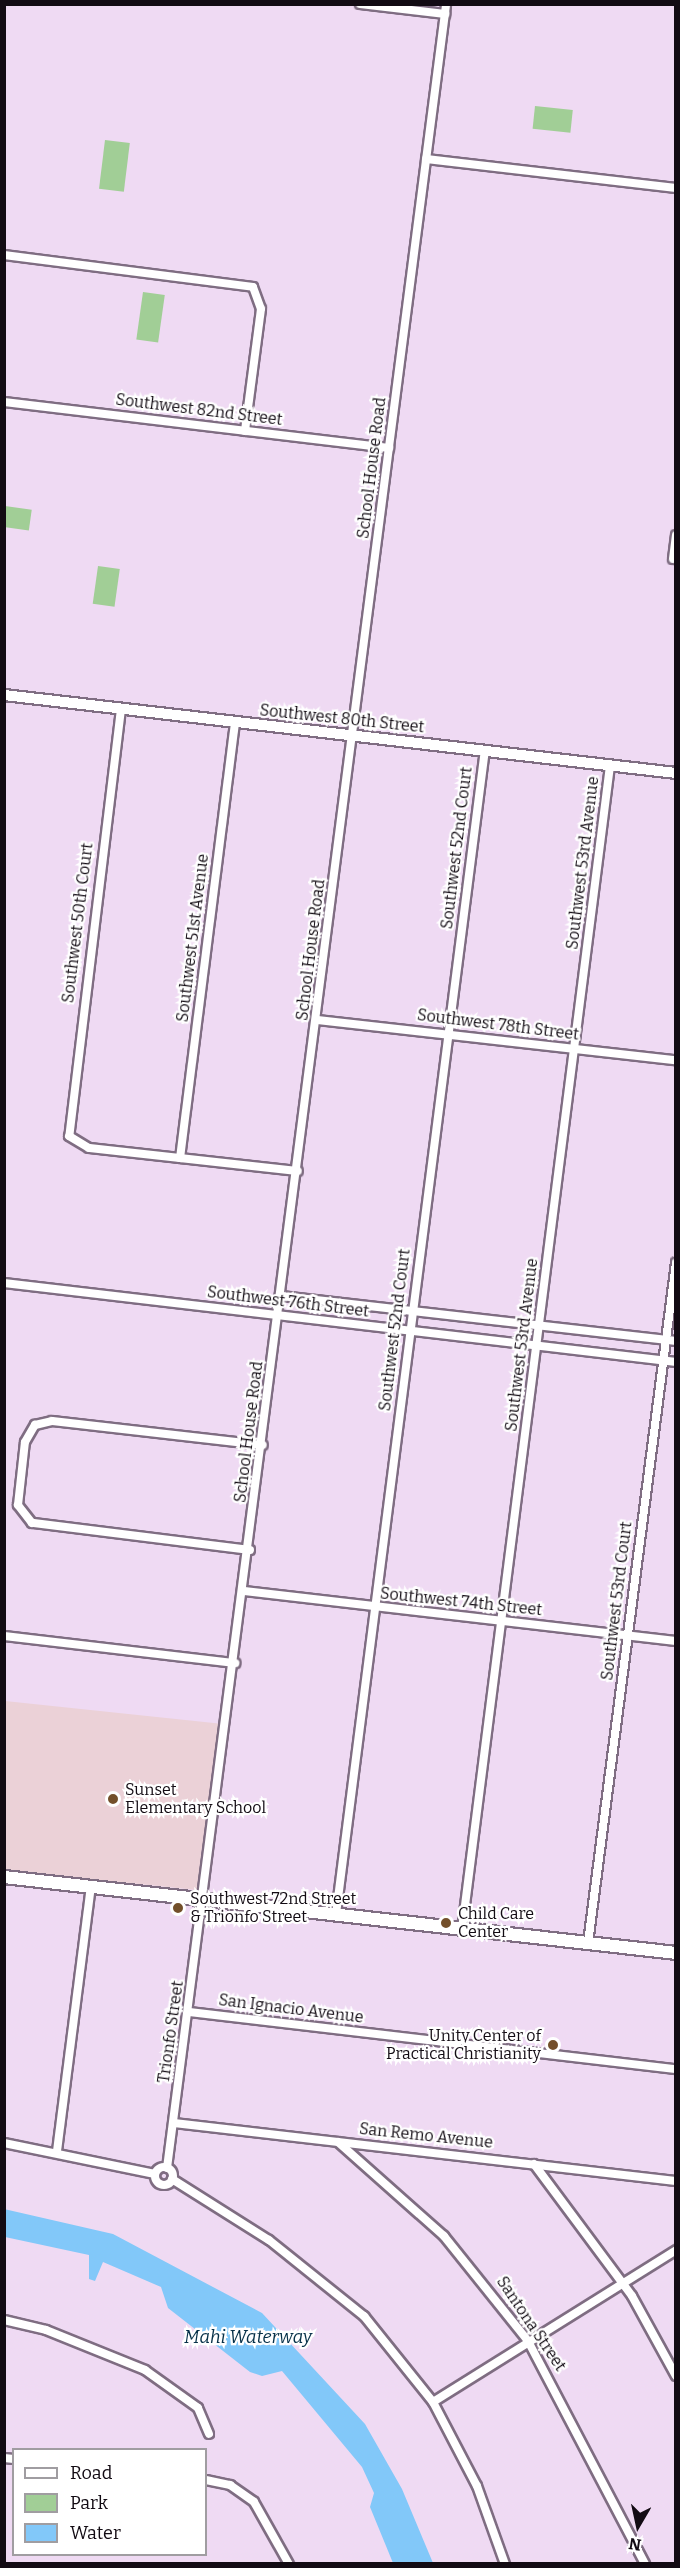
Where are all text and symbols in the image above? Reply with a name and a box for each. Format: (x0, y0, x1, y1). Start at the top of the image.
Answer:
street label: Southwest 82nd Street (115, 390, 283, 430)
street label: School House Road (354, 396, 390, 540)
street label: Southwest 80th Street (259, 701, 425, 737)
street label: Southwest 52nd Court (438, 766, 476, 930)
street label: Southwest 53rd Avenue (563, 775, 603, 951)
street label: Southwest 50th Court (59, 842, 97, 1004)
street label: Southwest 51st Avenue (173, 853, 213, 1023)
street label: School House Road (293, 878, 329, 1022)
street label: Southwest 78th Street (416, 1006, 580, 1044)
street label: Southwest 52nd Court (376, 1248, 414, 1412)
street label: Southwest 53rd Avenue (502, 1257, 542, 1433)
street label: Southwest 76th Street (206, 1283, 370, 1321)
street label: School House Road (231, 1360, 267, 1504)
street label: Southwest 53rd Court (598, 1521, 636, 1681)
street label: Southwest 74th Street (379, 1584, 543, 1620)
place label: Sunset Elementary School (125, 1780, 266, 1818)
marker: Sunset Elementary School (106, 1792, 120, 1806)
place label: Southwest 72nd Street & Trionfo Street (190, 1889, 356, 1927)
marker: Southwest 72nd Street & Trionfo Street (171, 1901, 185, 1915)
place label: Child Care Center (458, 1904, 534, 1942)
marker: Child Care Center (439, 1916, 453, 1930)
street label: Trionfo Street (154, 1980, 188, 2084)
street label: San Ignacio Avenue (218, 1991, 364, 2027)
place label: Unity Center of Practical Christianity (386, 2026, 541, 2064)
marker: Unity Center of Practical Christianity (546, 2038, 560, 2052)
street label: San Remo Avenue (358, 2119, 494, 2153)
street label: Santona Street (492, 2273, 570, 2375)
water label: Mahi Waterway (184, 2326, 312, 2348)
legend (12, 2448, 207, 2556)
text: Road (70, 2462, 112, 2484)
text: Park (70, 2492, 108, 2514)
north arrow (608, 2496, 668, 2556)
text: Water (70, 2522, 121, 2544)
text: N (628, 2534, 643, 2555)

